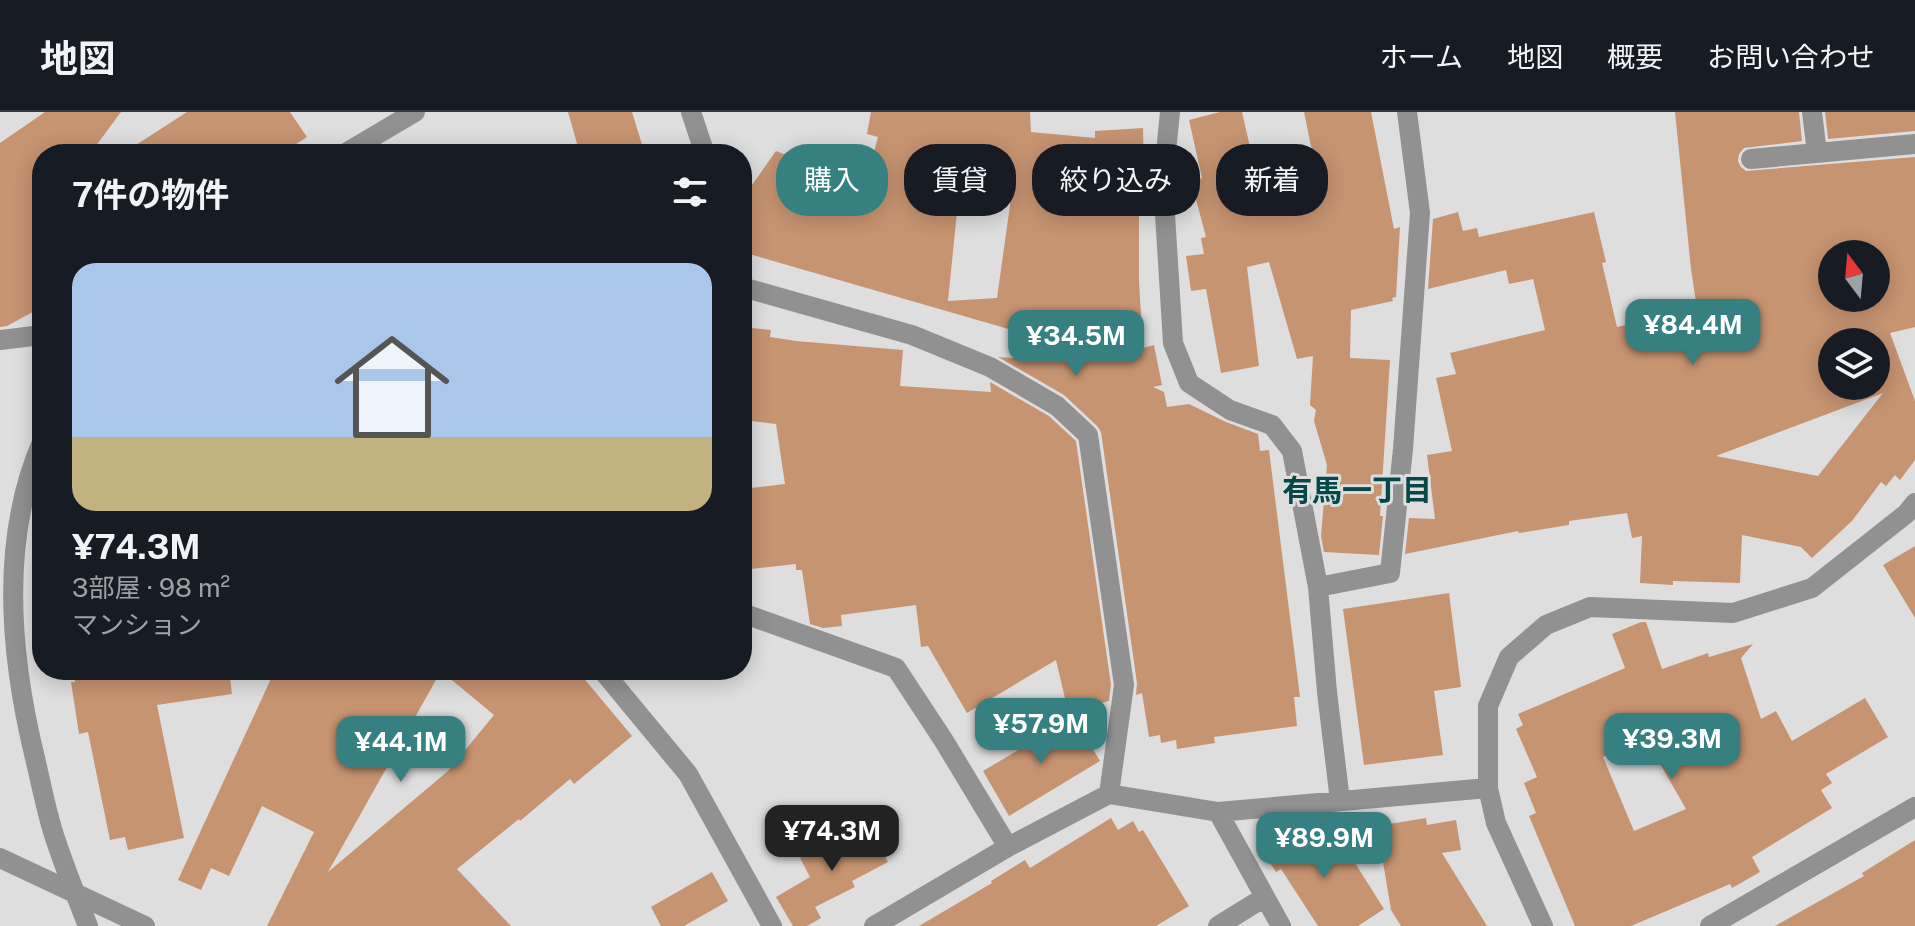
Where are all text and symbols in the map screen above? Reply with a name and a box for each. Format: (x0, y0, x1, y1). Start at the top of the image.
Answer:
text: 地図 (40, 36, 116, 81)
text: ホーム (1380, 40, 1463, 73)
text: 地図 (1507, 40, 1563, 73)
text: 概要 (1607, 40, 1663, 73)
text: お問い合わせ (1707, 40, 1875, 73)
chip: 購入 (776, 144, 888, 216)
chip: 賃貸 (904, 144, 1016, 216)
chip: 絞り込み (1032, 144, 1200, 216)
chip: 新着 (1216, 144, 1328, 216)
icon: filters (668, 170, 712, 214)
text: 7件の物件 (72, 175, 229, 215)
north arrow (1818, 240, 1890, 312)
map controls (1818, 240, 1890, 400)
pin: ¥84.4M (1628, 299, 1758, 367)
text: ¥84.4M (1643, 309, 1743, 340)
pin: ¥34.5M (1011, 310, 1141, 378)
icon: home (320, 315, 464, 459)
text: ¥34.5M (1026, 320, 1126, 351)
button: layers (1818, 328, 1890, 400)
district label: 有馬一丁目 (1282, 472, 1432, 508)
text: ¥74.3M (72, 527, 201, 567)
text: 3部屋 · 98 m² (72, 572, 230, 603)
text: マンション (72, 609, 202, 640)
pin: ¥57.9M (976, 698, 1106, 766)
text: ¥57.9M (993, 708, 1089, 739)
pin: ¥39.3M (1607, 713, 1737, 781)
pin: ¥44.1M (336, 716, 466, 784)
text: ¥39.3M (1622, 723, 1722, 754)
text: ¥44.1M (354, 726, 448, 757)
pin: ¥74.3M (767, 805, 897, 873)
pin: ¥89.9M (1259, 812, 1389, 880)
text: ¥74.3M (783, 815, 881, 846)
text: ¥89.9M (1274, 822, 1374, 853)

